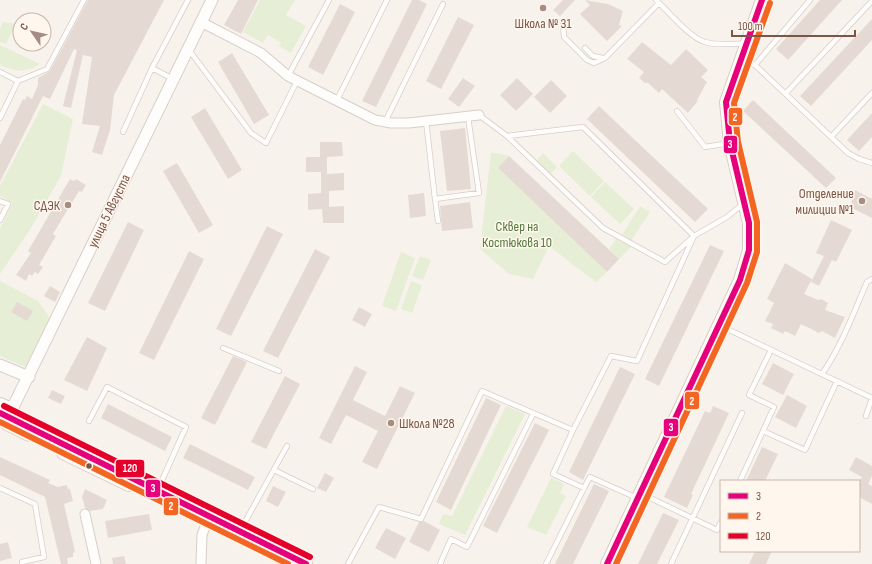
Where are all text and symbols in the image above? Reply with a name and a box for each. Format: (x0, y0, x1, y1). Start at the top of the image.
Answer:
marker: Школа № 31 (538, 3, 548, 13)
north arrow (12, 12, 52, 52)
scale bar (732, 12, 855, 38)
place label: Школа № 31 (515, 15, 571, 32)
text: 100 m (738, 19, 763, 34)
text: С (17, 20, 31, 33)
line badge: 2 (728, 107, 743, 126)
text: 2 (733, 111, 738, 124)
line badge: 3 (723, 135, 738, 154)
text: 3 (728, 138, 733, 151)
street label: улица 5 Августа (84, 172, 134, 250)
place label: Отделение милиции №1 (795, 185, 854, 218)
marker: Отделение милиции №1 (857, 196, 867, 206)
place label: СДЭК (34, 197, 61, 214)
marker: СДЭК (63, 200, 73, 210)
park label: Сквер на Костюкова 10 (482, 218, 552, 251)
line badge: 2 (684, 391, 700, 410)
text: 2 (690, 395, 695, 408)
place label: Школа №28 (399, 415, 455, 432)
marker: Школа №28 (386, 418, 396, 428)
line badge: 3 (663, 418, 679, 437)
text: 3 (669, 421, 674, 434)
line badge: 120 (115, 459, 145, 478)
unlabelled marker (84, 461, 94, 471)
text: 120 (123, 462, 137, 475)
line badge: 3 (145, 479, 161, 498)
legend (720, 480, 860, 552)
text: 3 (151, 482, 156, 495)
text: 3 (756, 489, 761, 504)
line badge: 2 (163, 497, 179, 516)
text: 2 (169, 500, 174, 513)
text: 2 (756, 509, 761, 524)
text: 120 (756, 529, 771, 544)

